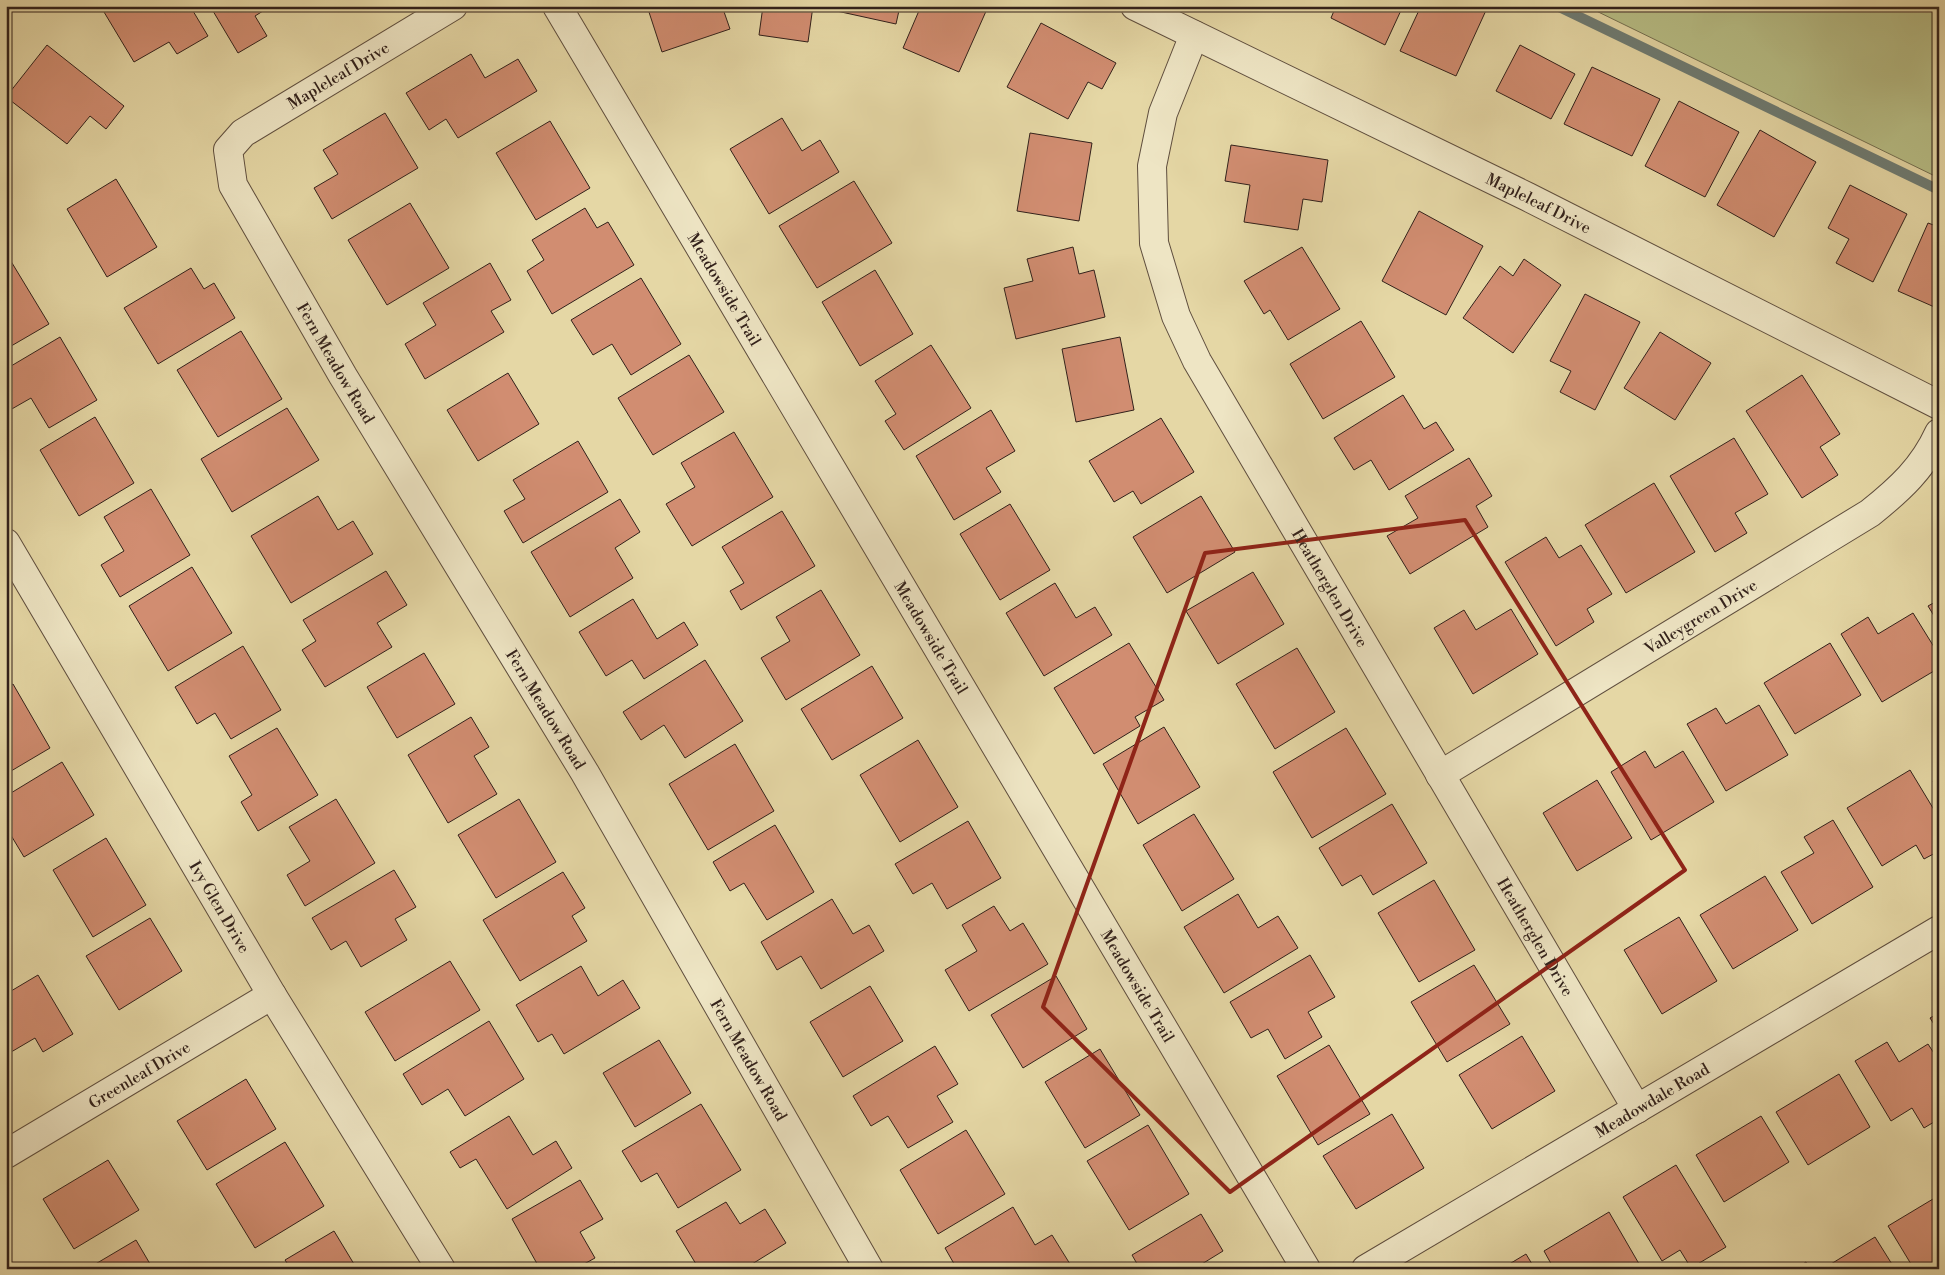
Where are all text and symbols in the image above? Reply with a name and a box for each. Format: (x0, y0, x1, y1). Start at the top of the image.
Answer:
street label: Mapleleaf Drive (284, 38, 393, 114)
street label: Mapleleaf Drive (1482, 169, 1594, 238)
street label: Meadowside Trail (683, 229, 765, 350)
street label: Fern Meadow Road (292, 299, 379, 428)
street label: Heatherglen Drive (1287, 525, 1372, 651)
street label: Valleygreen Drive (1640, 575, 1761, 660)
street label: Meadowside Trail (889, 578, 972, 698)
street label: Fern Meadow Road (501, 646, 589, 773)
street label: Ivy Glen Drive (184, 858, 254, 957)
street label: Heatherglen Drive (1492, 874, 1577, 1000)
street label: Meadowside Trail (1096, 926, 1178, 1046)
street label: Fern Meadow Road (705, 996, 791, 1125)
street label: Greenleaf Drive (85, 1037, 194, 1113)
street label: Meadowdale Road (1591, 1059, 1713, 1142)

